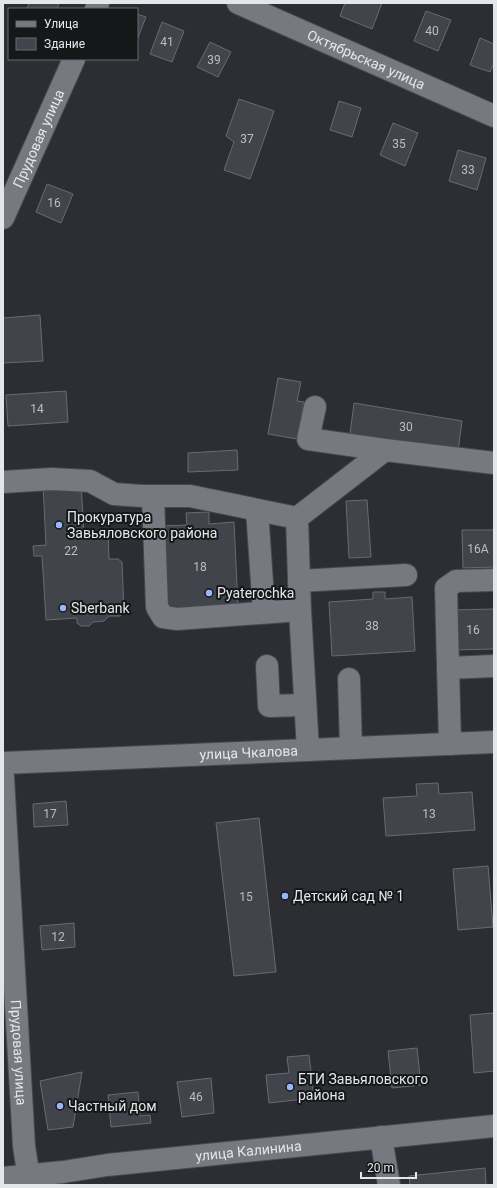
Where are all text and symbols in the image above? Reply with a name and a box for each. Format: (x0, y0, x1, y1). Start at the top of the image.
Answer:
legend (8, 8, 138, 60)
text: Улица (44, 17, 79, 31)
house number: 40 (425, 24, 439, 38)
street label: Октябрьская улица (305, 27, 427, 92)
house number: 41 (160, 35, 174, 49)
text: Здание (44, 37, 85, 51)
house number: 39 (207, 53, 221, 67)
street label: Прудовая улица (10, 87, 67, 190)
house number: 37 (240, 132, 254, 146)
house number: 35 (392, 137, 406, 151)
house number: 33 (461, 163, 475, 177)
house number: 16 (47, 196, 61, 210)
house number: 14 (30, 402, 44, 416)
house number: 30 (399, 420, 413, 434)
place label: Прокуратура Завьяловского района (67, 509, 217, 541)
marker: Прокуратура Завьяловского района (54, 520, 64, 530)
house number: 16А (467, 542, 489, 556)
house number: 22 (64, 544, 78, 558)
house number: 18 (193, 560, 207, 574)
place label: Pyaterochka (217, 585, 294, 601)
marker: Pyaterochka (204, 588, 214, 598)
place label: Sberbank (71, 600, 131, 616)
marker: Sberbank (58, 603, 68, 613)
house number: 38 (365, 619, 379, 633)
house number: 16 (466, 623, 480, 637)
street label: улица Чкалова (199, 742, 298, 763)
house number: 17 (43, 807, 57, 821)
house number: 13 (422, 807, 436, 821)
place label: Детский сад № 1 (293, 888, 404, 904)
house number: 15 (239, 890, 253, 904)
marker: Детский сад № 1 (280, 891, 290, 901)
house number: 12 (51, 930, 65, 944)
street label: Прудовая улица (8, 999, 30, 1106)
place label: БТИ Завьяловского района (298, 1071, 428, 1103)
marker: БТИ Завьяловского района (285, 1082, 295, 1092)
house number: 46 (189, 1090, 203, 1104)
place label: Частный дом (68, 1098, 157, 1114)
marker: Частный дом (55, 1101, 65, 1111)
street label: улица Калинина (195, 1137, 302, 1164)
scale bar (361, 1154, 416, 1180)
text: 20 m (367, 1161, 394, 1175)

